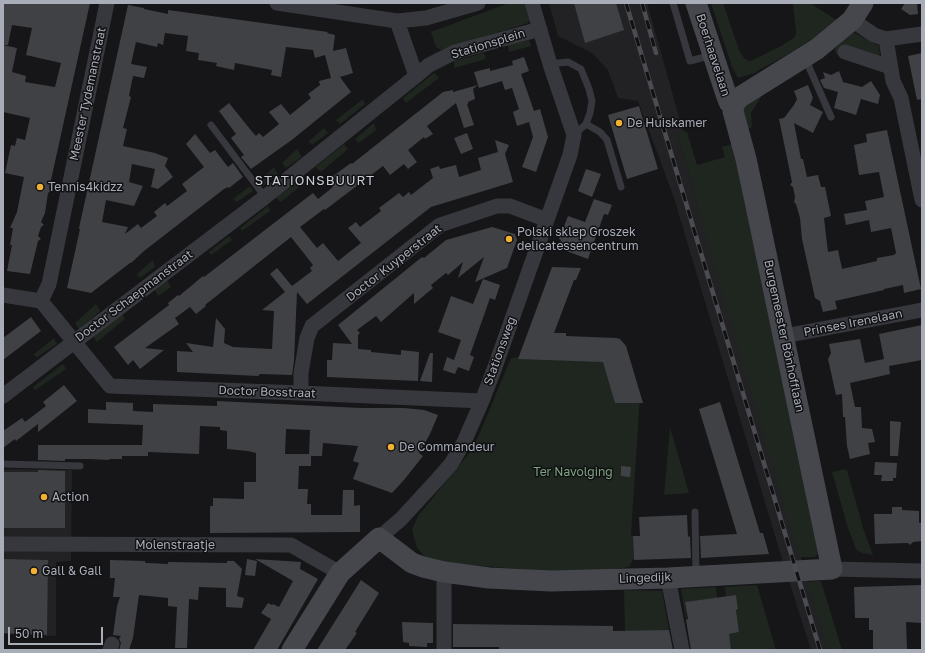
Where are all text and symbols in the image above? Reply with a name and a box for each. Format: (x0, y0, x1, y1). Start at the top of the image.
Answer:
street label: Boerhaavelaan (693, 12, 733, 98)
street label: Meester Tydemanstraat (67, 26, 109, 162)
street label: Stationsplein (449, 26, 527, 62)
place label: De Huiskamer (627, 116, 707, 130)
marker: De Huiskamer (614, 118, 624, 128)
district label: STATIONSBUURT (255, 173, 375, 189)
place label: Tennis4kidzz (48, 180, 123, 194)
marker: Tennis4kidzz (35, 182, 45, 192)
street label: Doctor Kuyperstraat (344, 221, 444, 305)
place label: Polski sklep Groszek delicatessencentrum (517, 225, 639, 253)
marker: Polski sklep Groszek delicatessencentrum (504, 234, 514, 244)
street label: Doctor Schaepmanstraat (72, 247, 196, 345)
street label: Burgemeester Bönhofflaan (761, 259, 807, 413)
street label: Prinses Irenelaan (802, 306, 904, 340)
street label: Stationsweg (481, 315, 519, 387)
street label: Doctor Bosstraat (218, 383, 316, 401)
place label: De Commandeur (399, 440, 494, 454)
marker: De Commandeur (386, 442, 396, 452)
park label: Ter Navolging (533, 465, 613, 479)
place label: Action (52, 490, 89, 504)
marker: Action (39, 492, 49, 502)
street label: Molenstraatje (135, 538, 215, 552)
place label: Gall & Gall (42, 564, 102, 578)
marker: Gall & Gall (29, 566, 39, 576)
street label: Lingedijk (619, 570, 671, 586)
scale bar (10, 619, 105, 645)
text: 50 m (15, 626, 43, 641)

